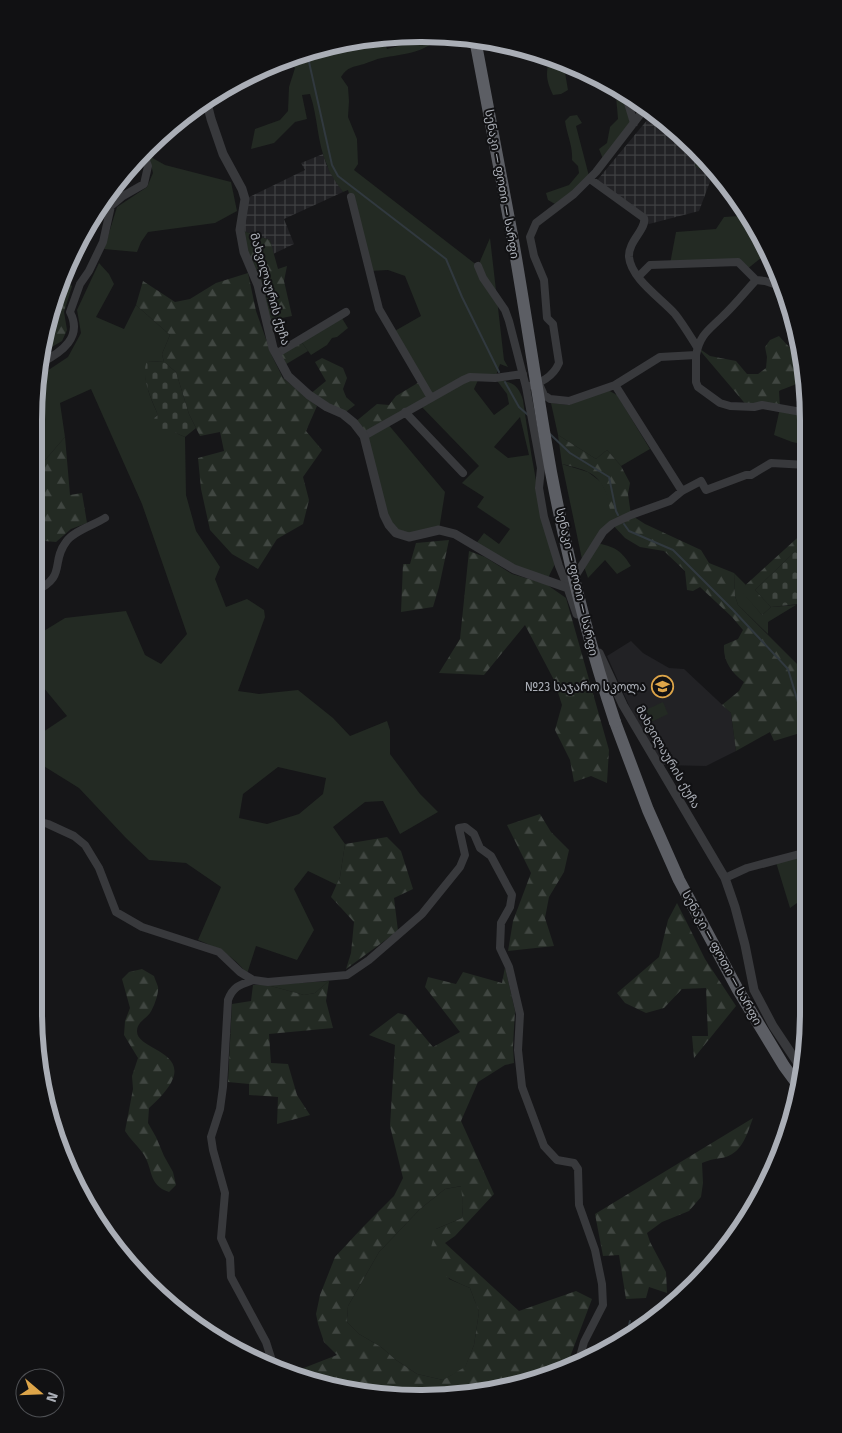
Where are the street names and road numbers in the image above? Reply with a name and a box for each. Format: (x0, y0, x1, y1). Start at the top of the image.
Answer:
street label: სენაკი — ფოთი — სარფი (482, 108, 522, 260)
street label: მახვილაურის ქუჩა (246, 231, 293, 347)
street label: სენაკი — ფოთი — სარფი (553, 507, 601, 657)
street label: მახვილაურის ქუჩა (632, 703, 703, 811)
street label: სენაკი — ფოთი — სარფი (679, 888, 765, 1028)

